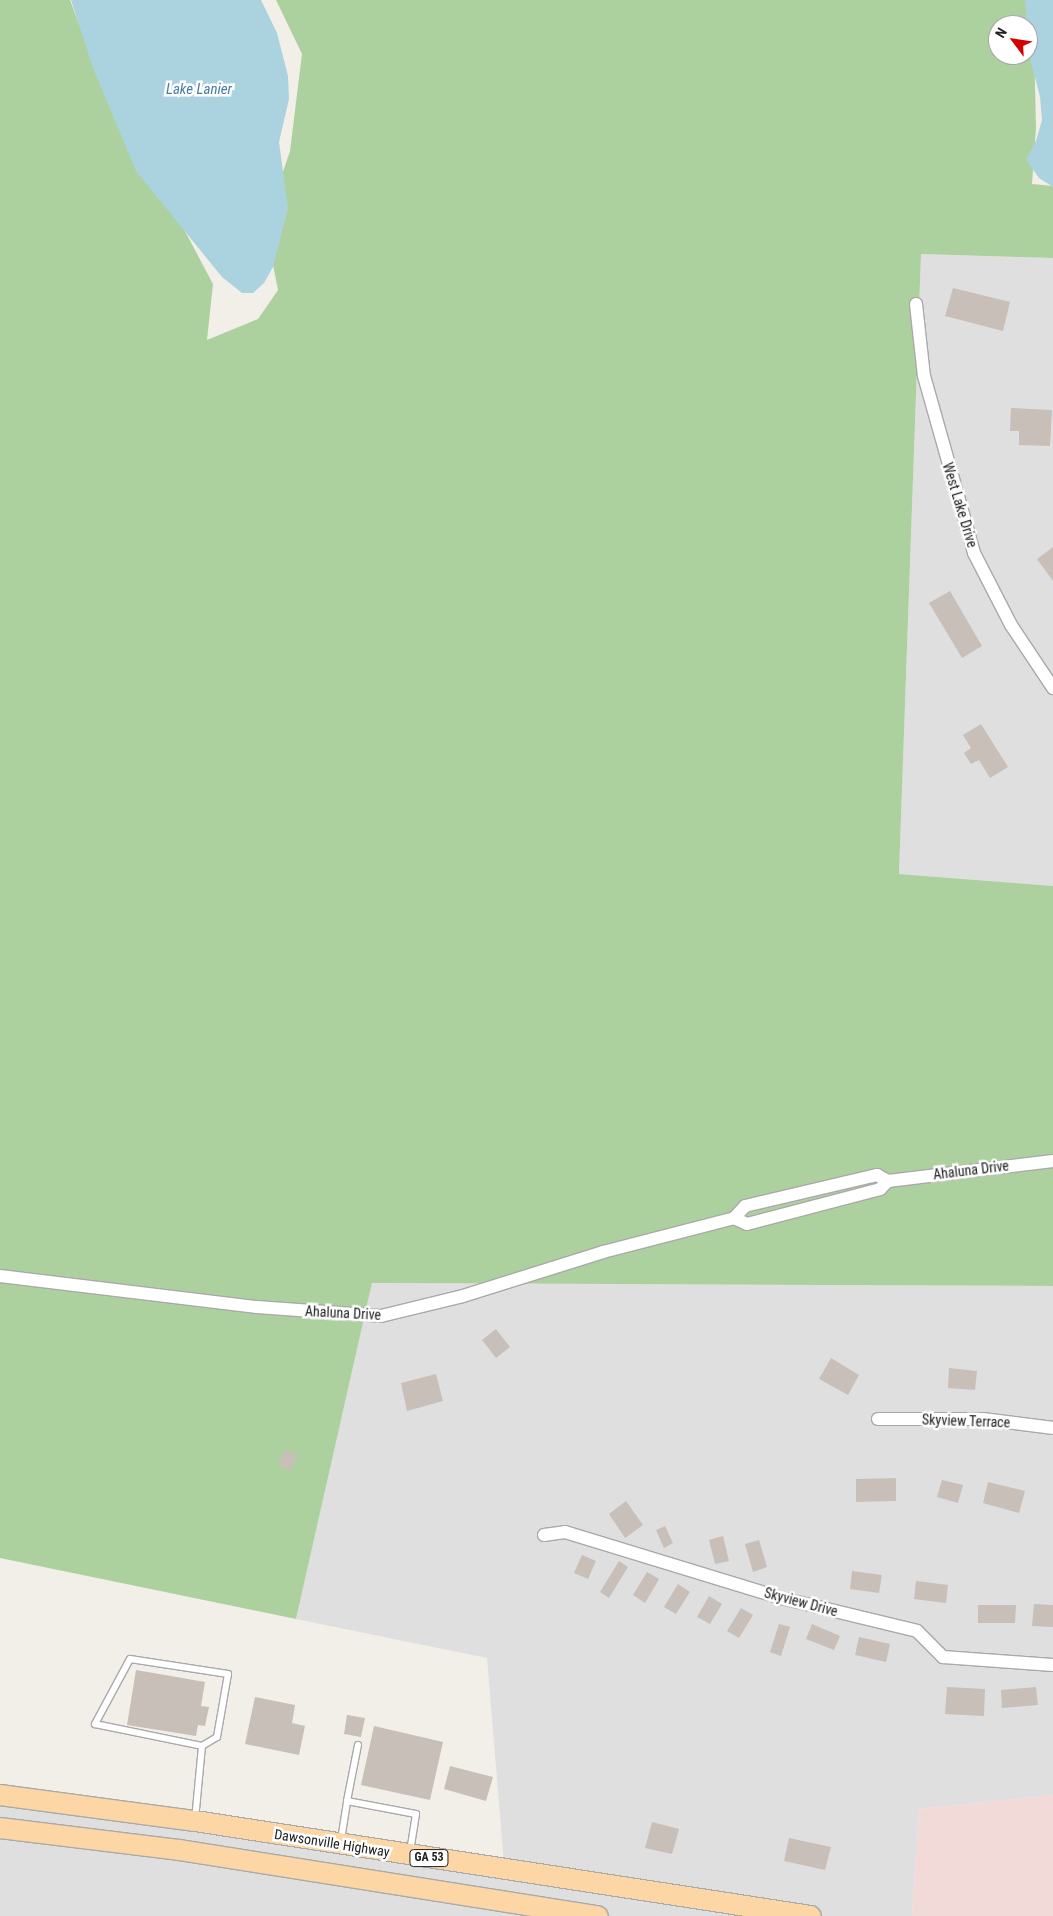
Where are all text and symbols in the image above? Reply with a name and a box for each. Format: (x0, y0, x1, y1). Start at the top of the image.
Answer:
north arrow (988, 15, 1038, 65)
text: N (992, 25, 1010, 41)
water label: Lake Lanier (166, 81, 232, 99)
street label: West Lake Drive (939, 460, 981, 550)
street label: Ahaluna Drive (932, 1157, 1010, 1183)
street label: Ahaluna Drive (305, 1303, 381, 1323)
street label: Skyview Terrace (921, 1411, 1011, 1431)
street label: Skyview Drive (762, 1584, 840, 1620)
street label: Dawsonville Highway (273, 1826, 391, 1860)
road number: GA 53 (409, 1849, 449, 1868)

